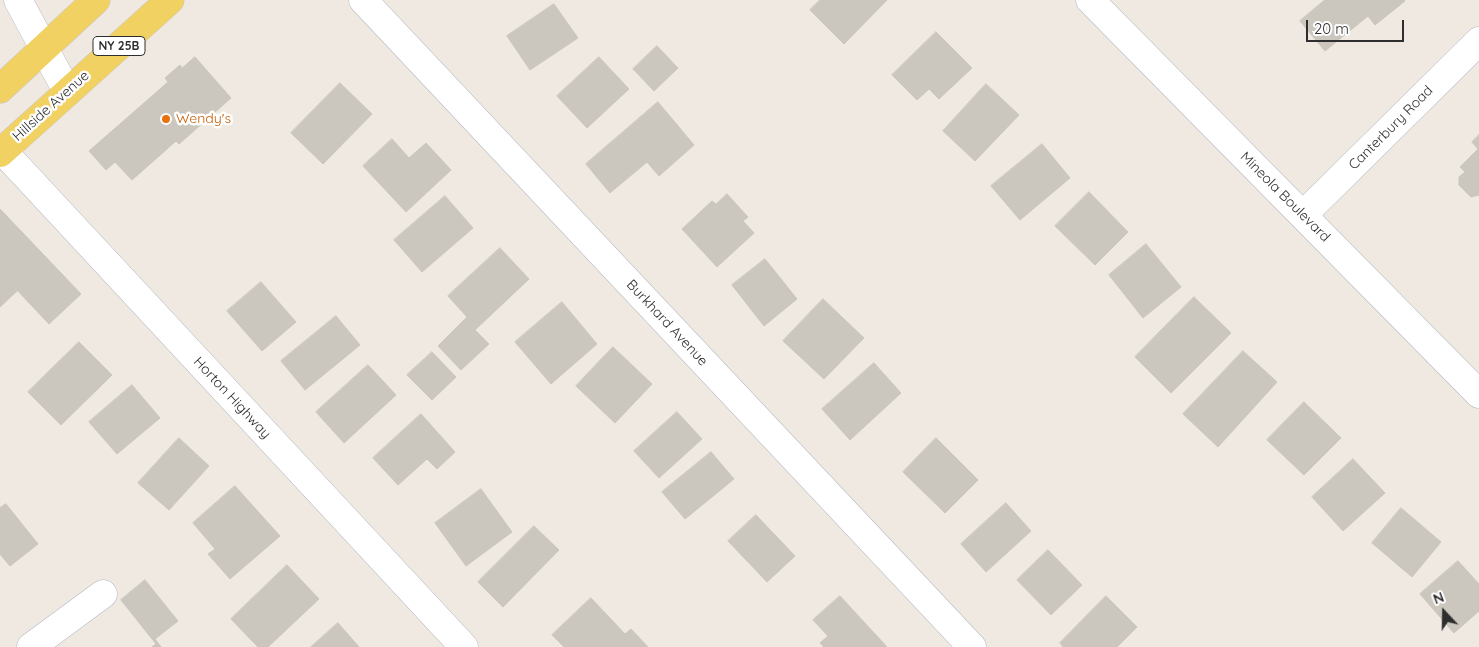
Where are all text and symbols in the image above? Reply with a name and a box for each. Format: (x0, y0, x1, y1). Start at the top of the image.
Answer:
scale bar (1309, 10, 1406, 42)
text: 20 m (1314, 19, 1349, 38)
road number: NY 25B (93, 36, 145, 56)
street label: Hillside Avenue (9, 67, 93, 145)
street label: Canterbury Road (1345, 82, 1437, 174)
place label: Wendy's (176, 111, 231, 127)
marker: Wendy's (160, 113, 172, 125)
street label: Mineola Boulevard (1236, 148, 1334, 246)
street label: Burkhard Avenue (623, 276, 711, 370)
street label: Horton Highway (190, 354, 274, 442)
north arrow (1419, 587, 1469, 637)
text: N (1431, 588, 1447, 608)

